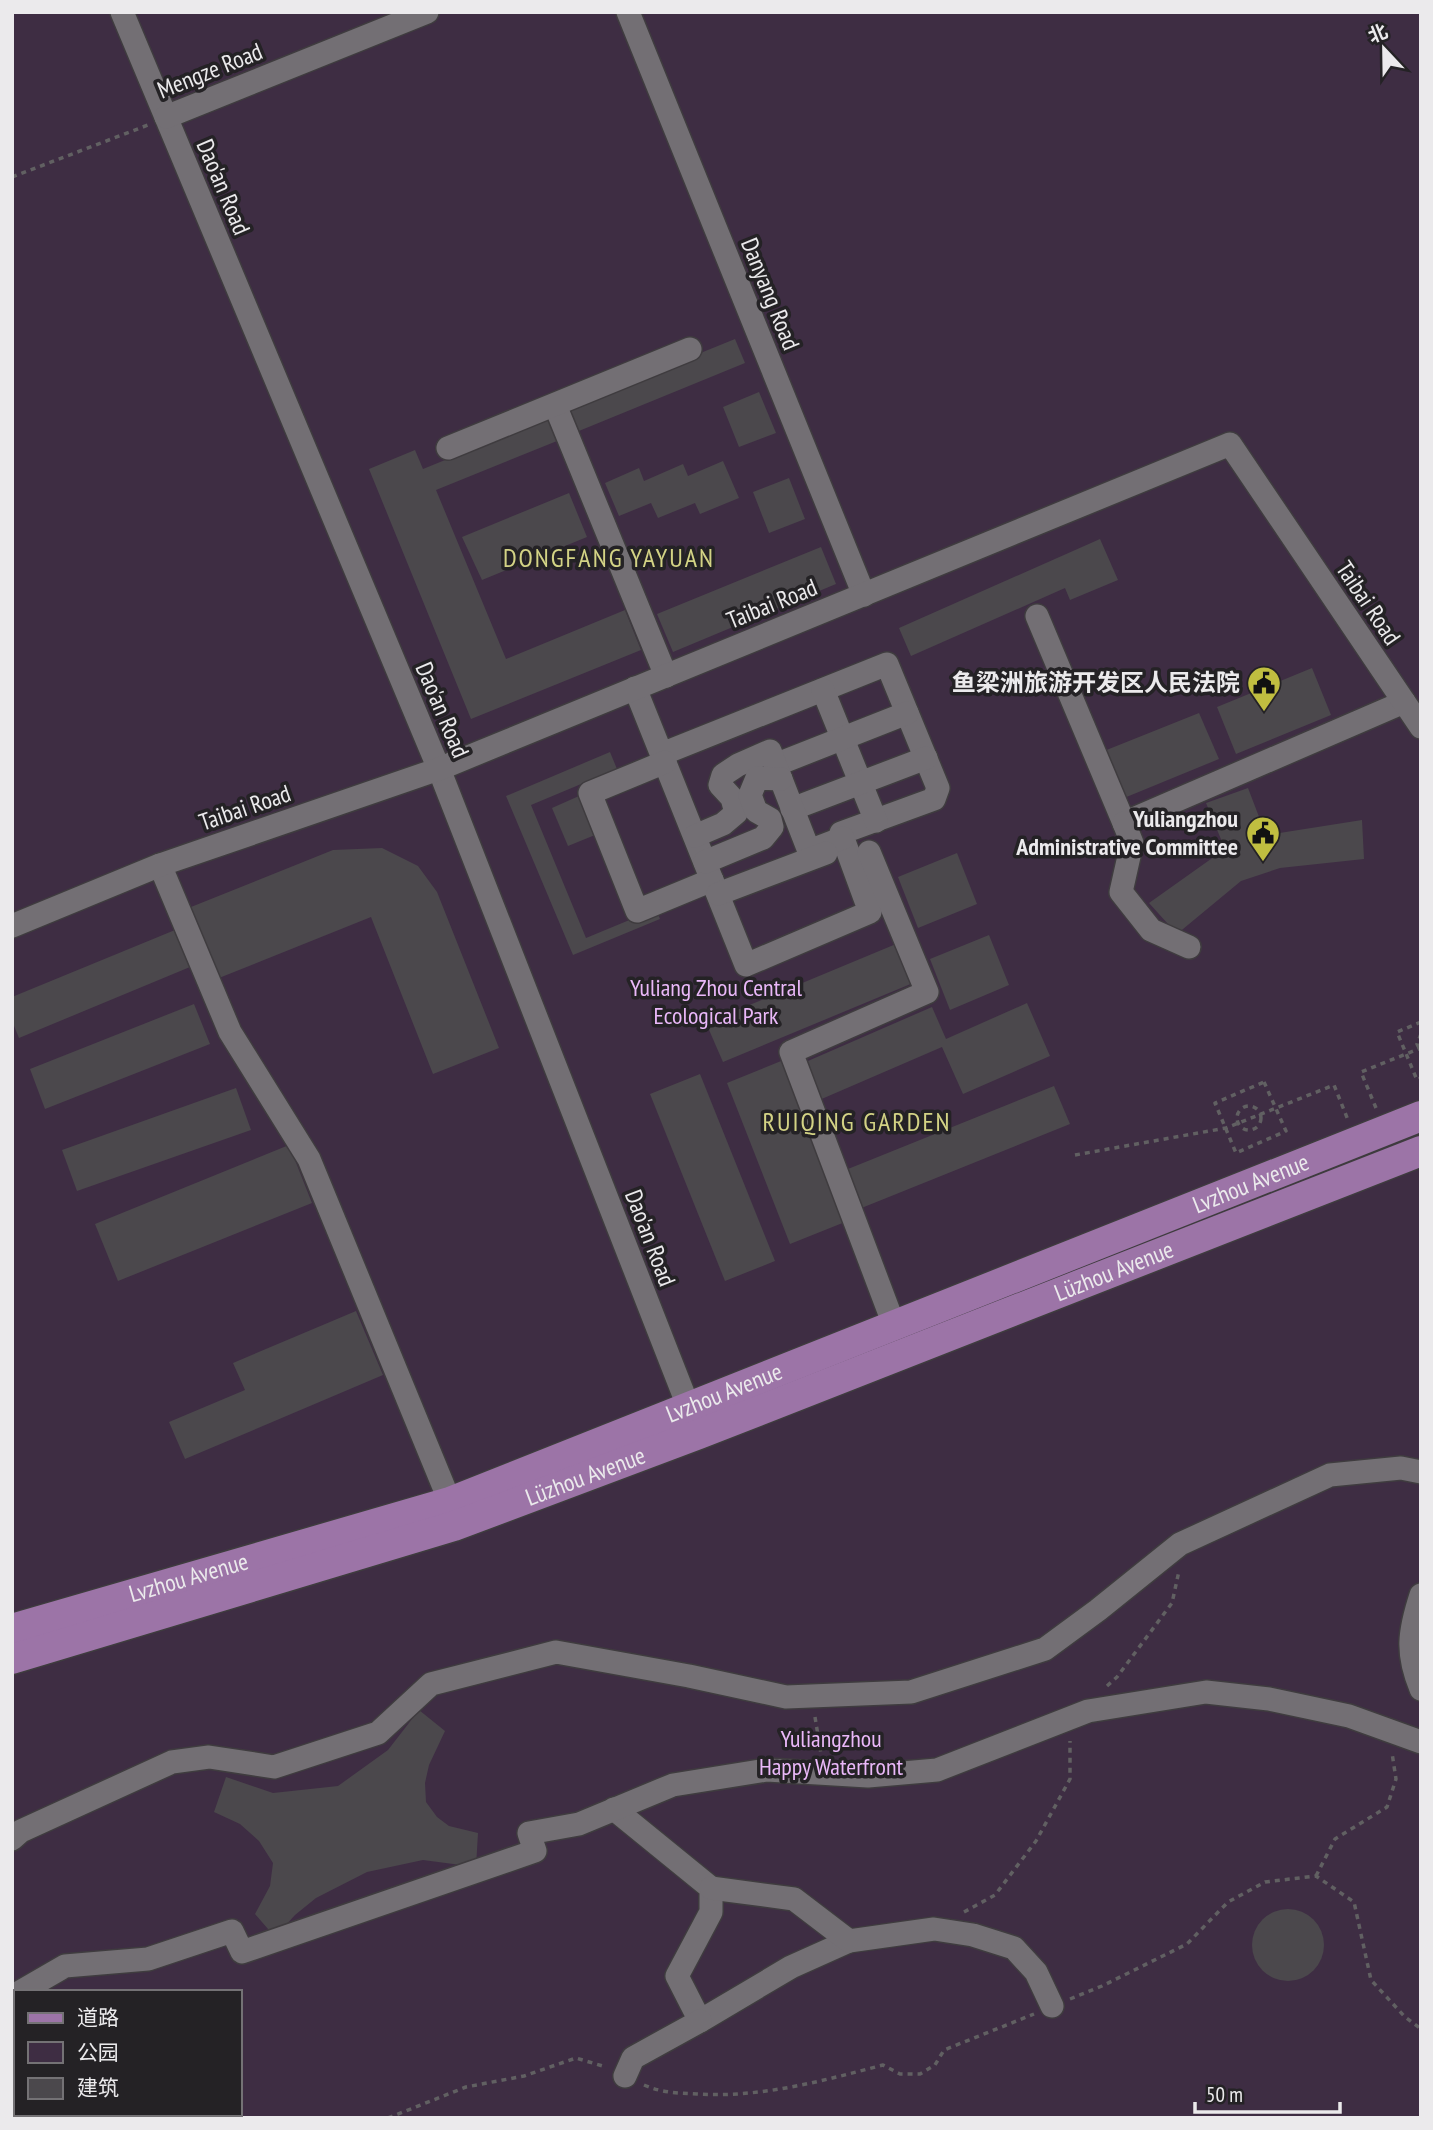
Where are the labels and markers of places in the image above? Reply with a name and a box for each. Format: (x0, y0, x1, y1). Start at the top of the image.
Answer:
public building icon: 鱼梁洲旅游开发区人民法院 (1245, 664, 1283, 713)
place label: 鱼梁洲旅游开发区人民法院 (952, 667, 1240, 698)
place label: Yuliangzhou Administrative Committee (1015, 803, 1238, 862)
public building icon: Yuliangzhou Administrative Committee (1244, 814, 1282, 863)

